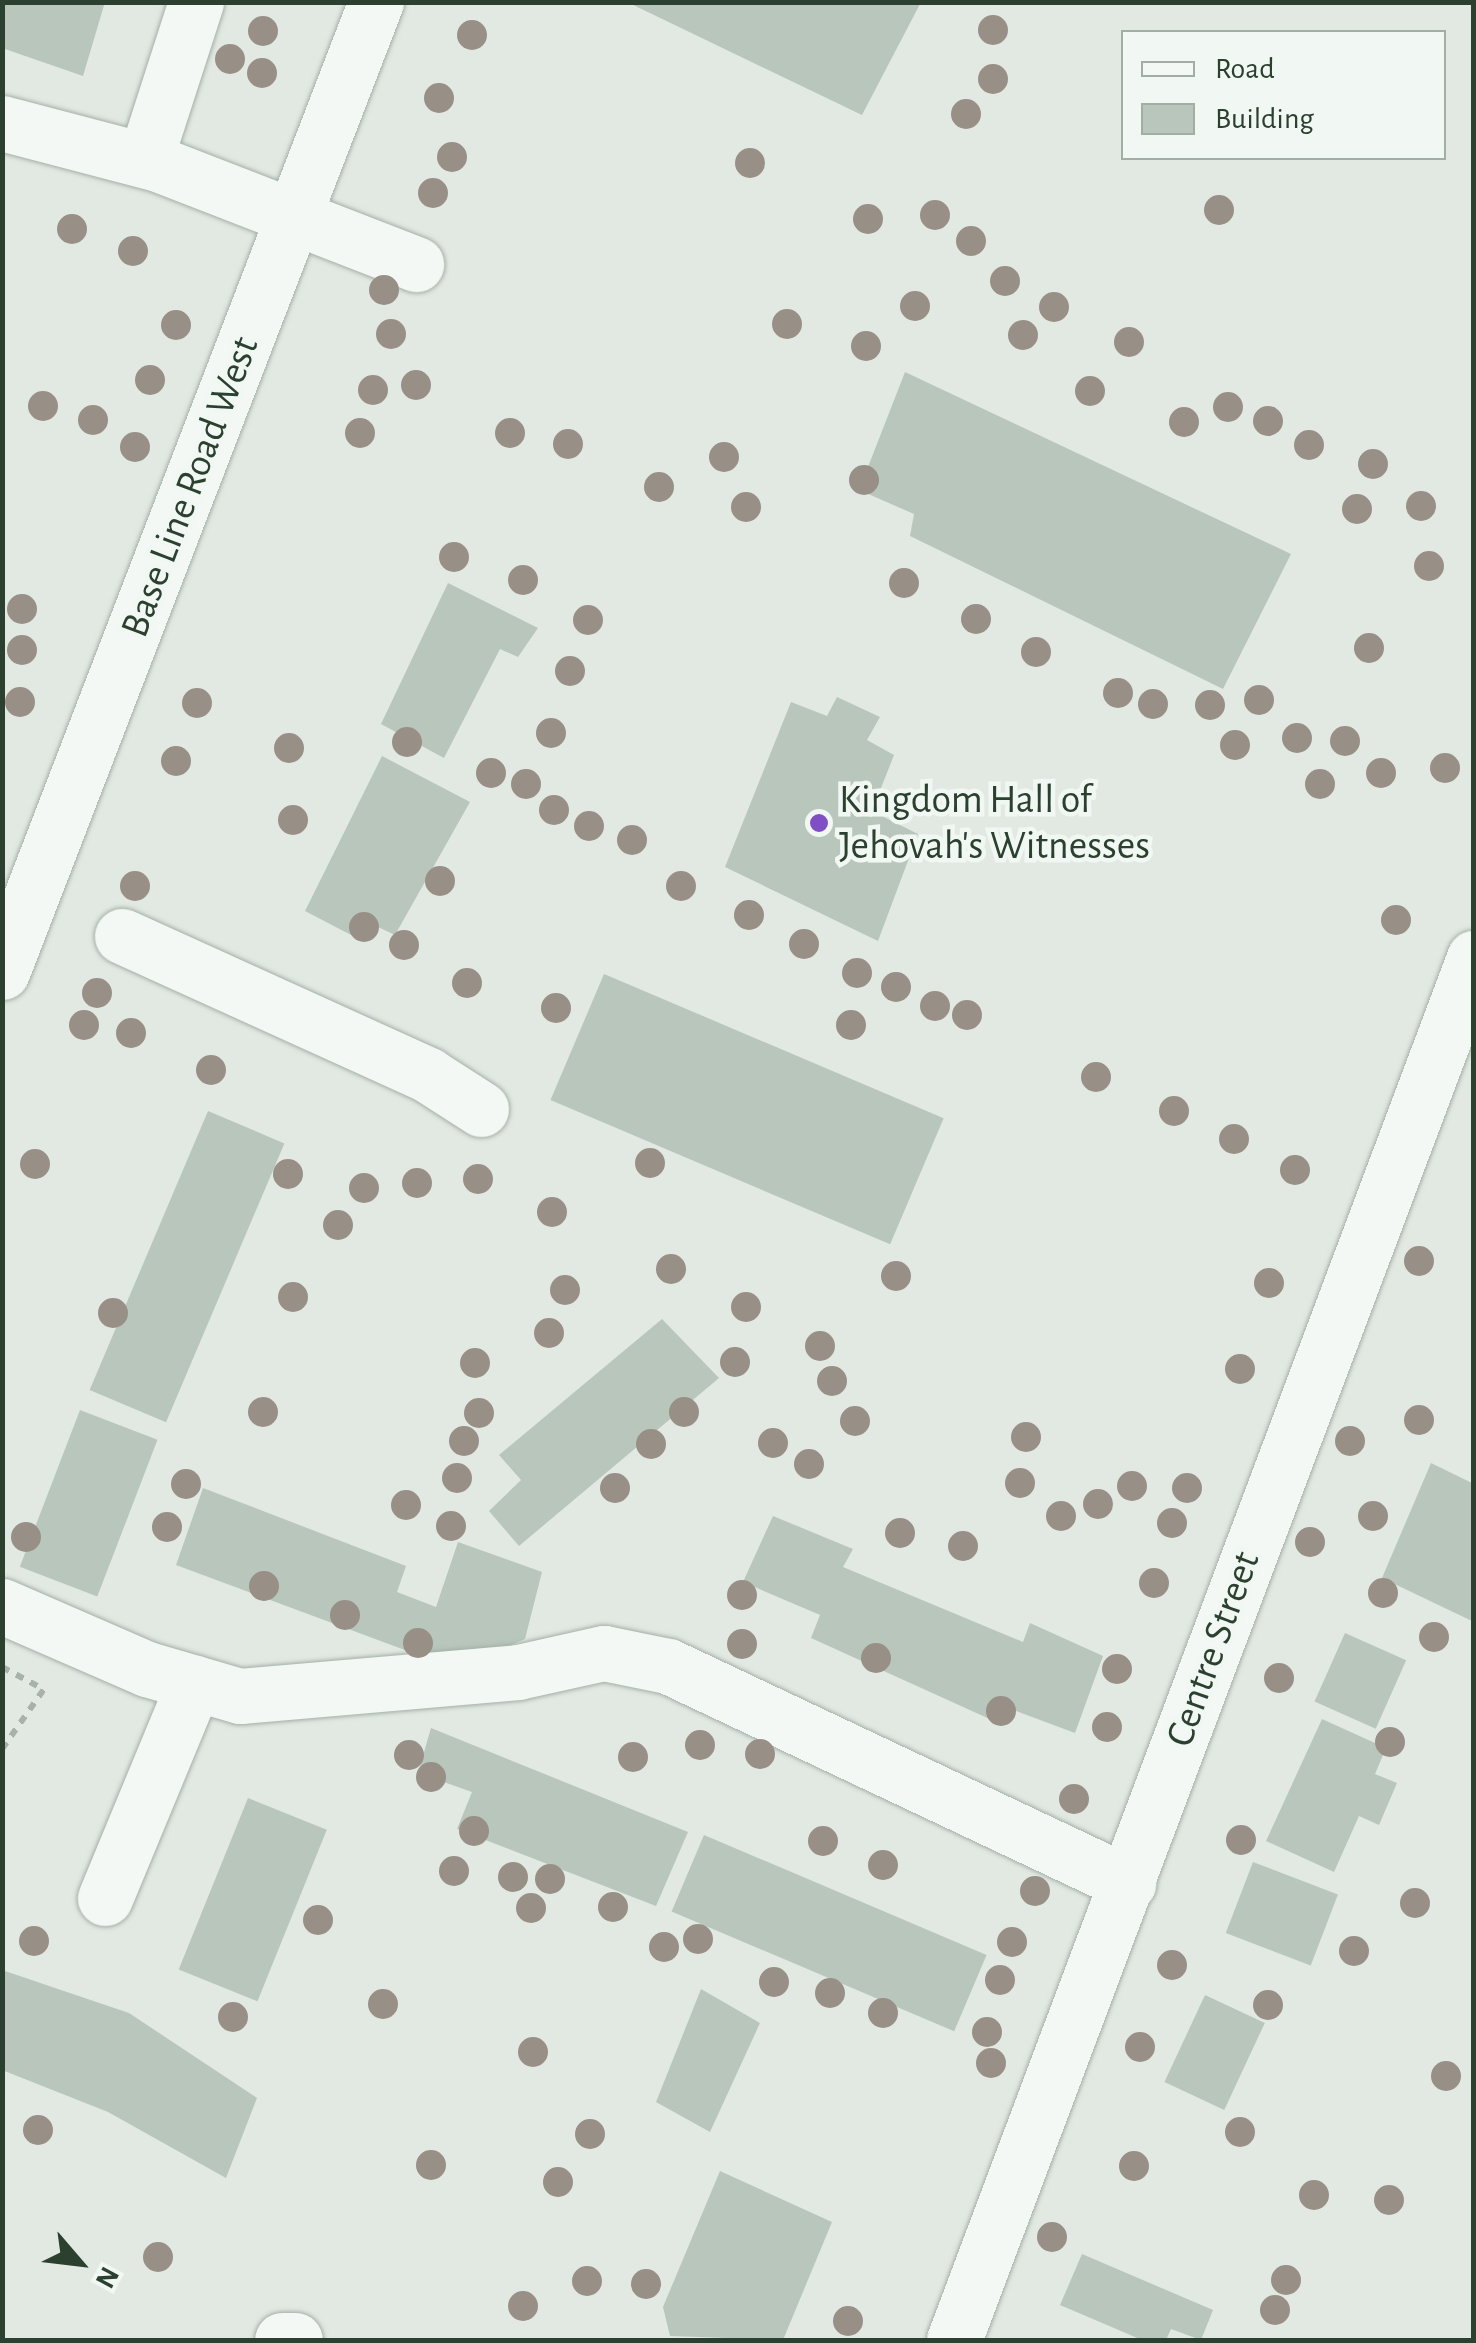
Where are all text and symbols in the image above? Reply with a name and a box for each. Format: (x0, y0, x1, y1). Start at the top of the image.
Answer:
legend (1121, 30, 1446, 160)
text: Road (1215, 54, 1275, 84)
text: Building (1215, 104, 1314, 134)
street label: Base Line Road West (111, 330, 269, 644)
place label: Kingdom Hall of Jehovah's Witnesses (839, 776, 1150, 870)
marker: Kingdom Hall of Jehovah's Witnesses (808, 812, 830, 834)
street label: Centre Street (1156, 1545, 1270, 1753)
north arrow (30, 2213, 130, 2313)
text: N (90, 2262, 123, 2292)

